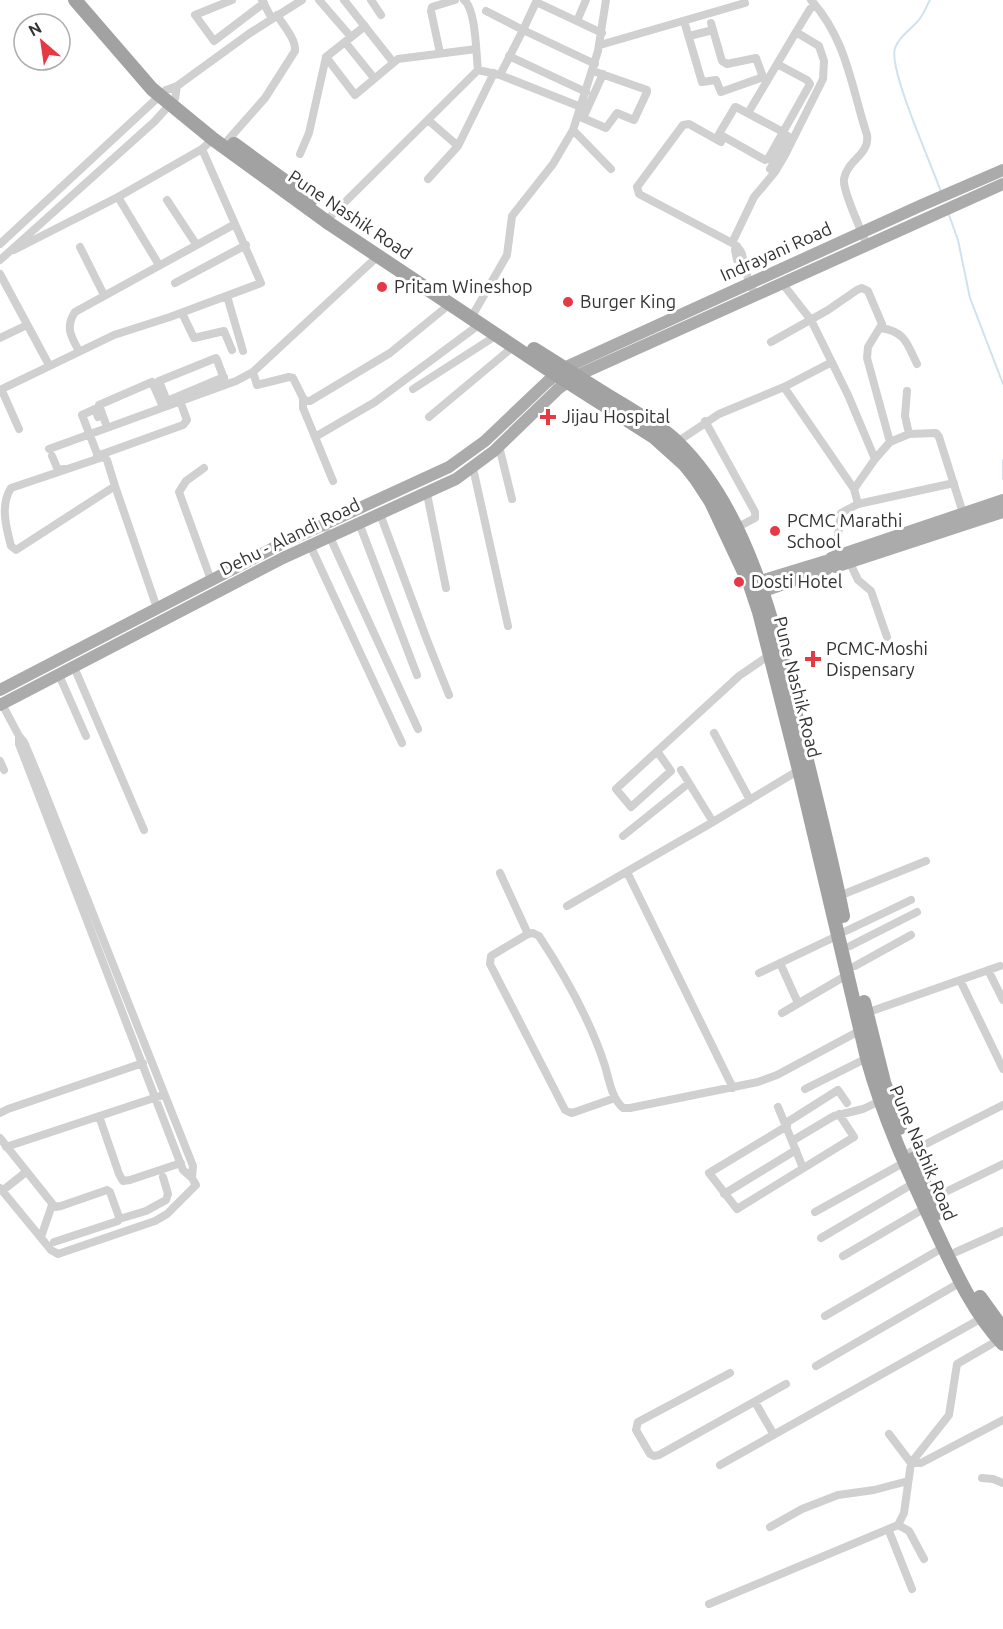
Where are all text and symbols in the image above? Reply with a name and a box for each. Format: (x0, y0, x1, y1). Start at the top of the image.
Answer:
north arrow (12, 12, 72, 72)
text: N (25, 18, 44, 40)
street label: Pune Nashik Road (285, 165, 416, 263)
street label: Indrayani Road (717, 218, 834, 285)
place label: Pritam Wineshop (394, 276, 533, 296)
marker: Pritam Wineshop (375, 280, 389, 294)
place label: Burger King (580, 291, 676, 311)
marker: Burger King (561, 295, 575, 309)
place label: Jijau Hospital (562, 406, 670, 426)
marker: Jijau Hospital (539, 408, 557, 426)
street label: Dehu - Alandi Road (216, 494, 363, 579)
place label: PCMC Marathi School (787, 510, 902, 551)
marker: PCMC Marathi School (768, 524, 782, 538)
place label: Dosti Hotel (751, 571, 843, 591)
marker: Dosti Hotel (732, 575, 746, 589)
street label: Pune Nashik Road (771, 614, 825, 759)
place label: PCMC-Moshi Dispensary (826, 638, 928, 679)
marker: PCMC-Moshi Dispensary (804, 650, 822, 668)
street label: Pune Nashik Road (886, 1082, 961, 1223)

